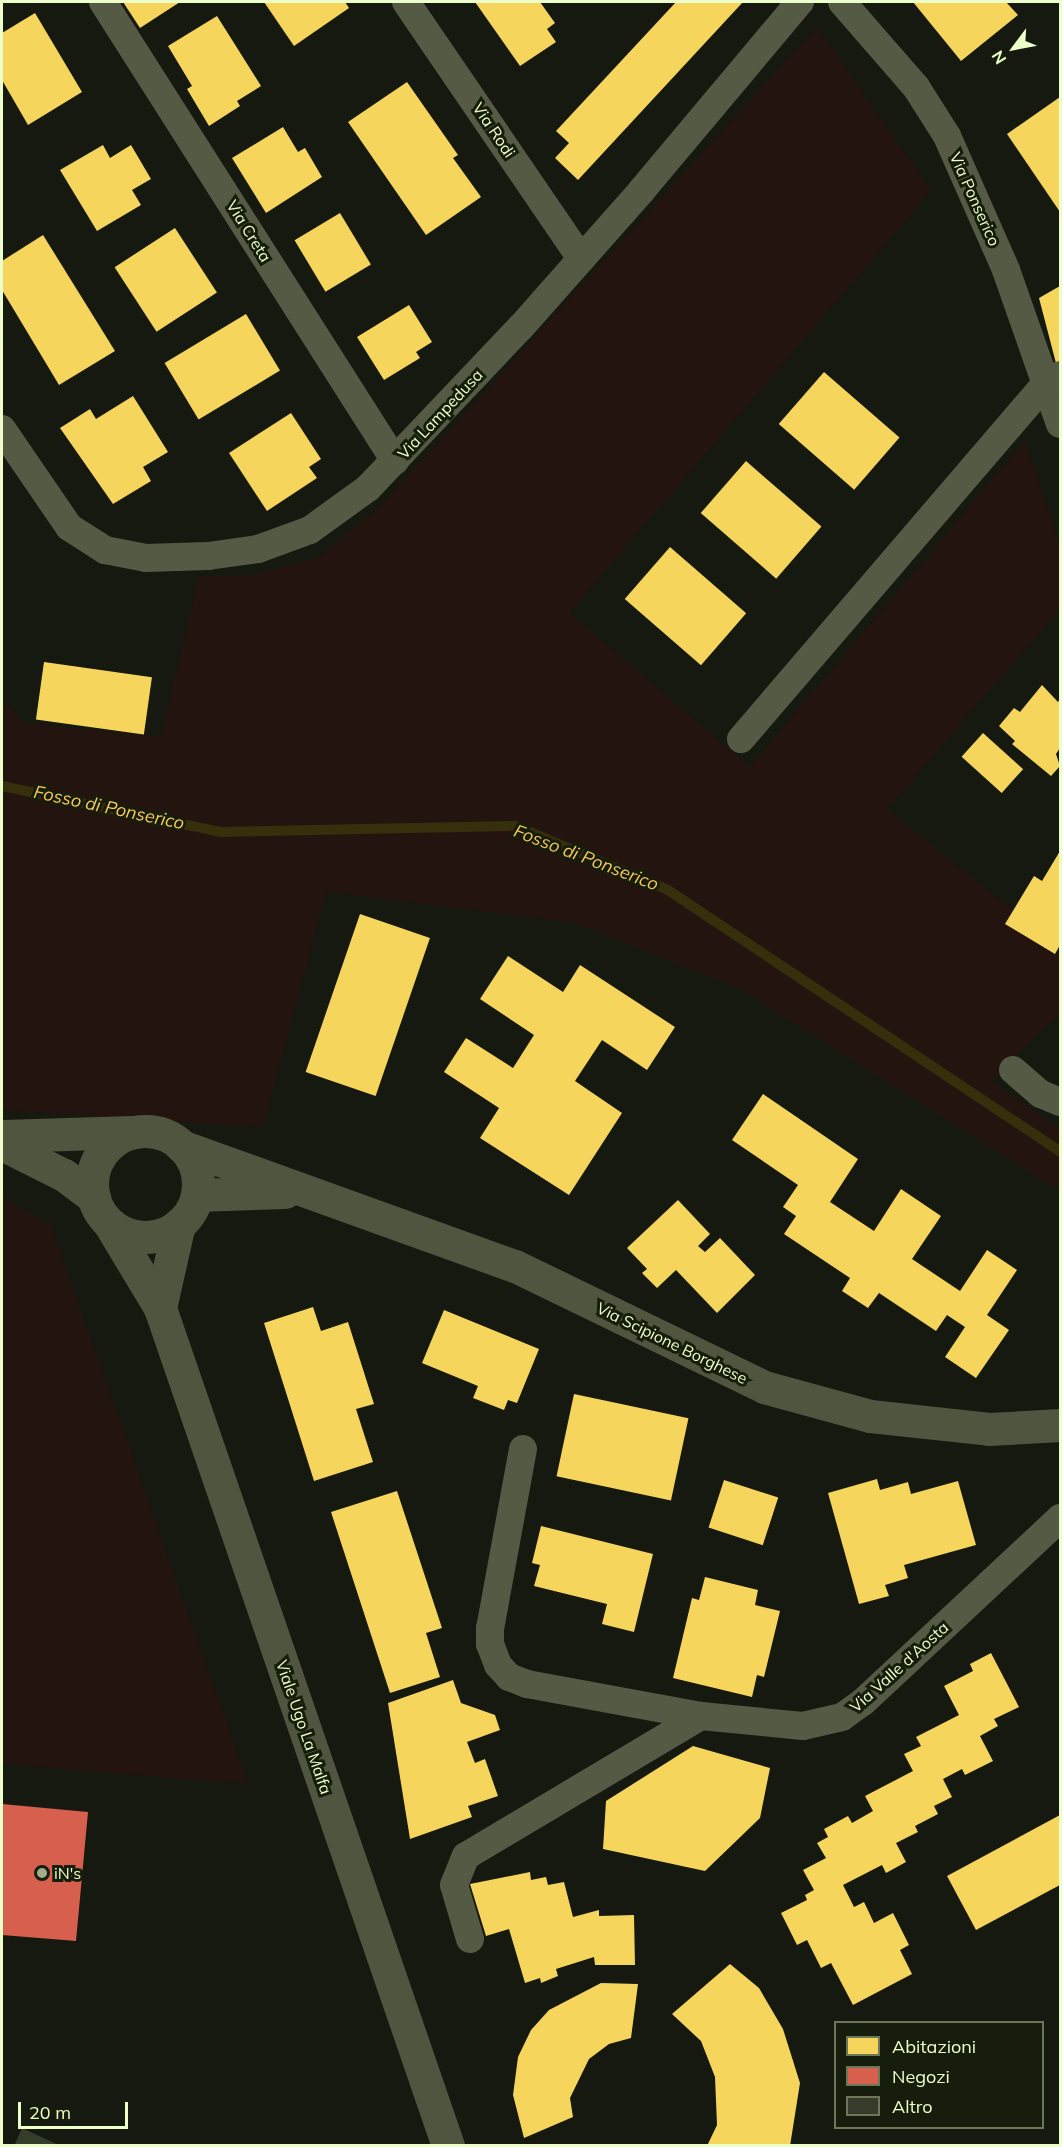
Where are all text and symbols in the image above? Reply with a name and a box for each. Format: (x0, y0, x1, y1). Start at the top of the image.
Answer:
north arrow (984, 18, 1044, 78)
text: N (987, 47, 1010, 68)
street label: Via Rodi (469, 99, 519, 161)
street label: Via Ponserico (946, 149, 1004, 249)
street label: Via Creta (222, 197, 276, 265)
street label: Via Lampedusa (393, 365, 487, 463)
water label: Fosso di Ponserico (32, 781, 186, 835)
water label: Fosso di Ponserico (511, 820, 661, 896)
street label: Via Scipione Borghese (593, 1298, 751, 1388)
street label: Via Valle d'Aosta (846, 1618, 952, 1716)
street label: Viale Ugo La Malfa (272, 1657, 336, 1797)
place label: iN's (54, 1863, 81, 1883)
marker: iN's (35, 1866, 49, 1880)
legend (834, 2021, 1044, 2129)
text: Abitazioni (892, 2035, 976, 2058)
text: Negozi (892, 2065, 950, 2088)
scale bar (21, 2090, 130, 2128)
text: Altro (892, 2095, 933, 2118)
text: 20 m (29, 2101, 71, 2124)

